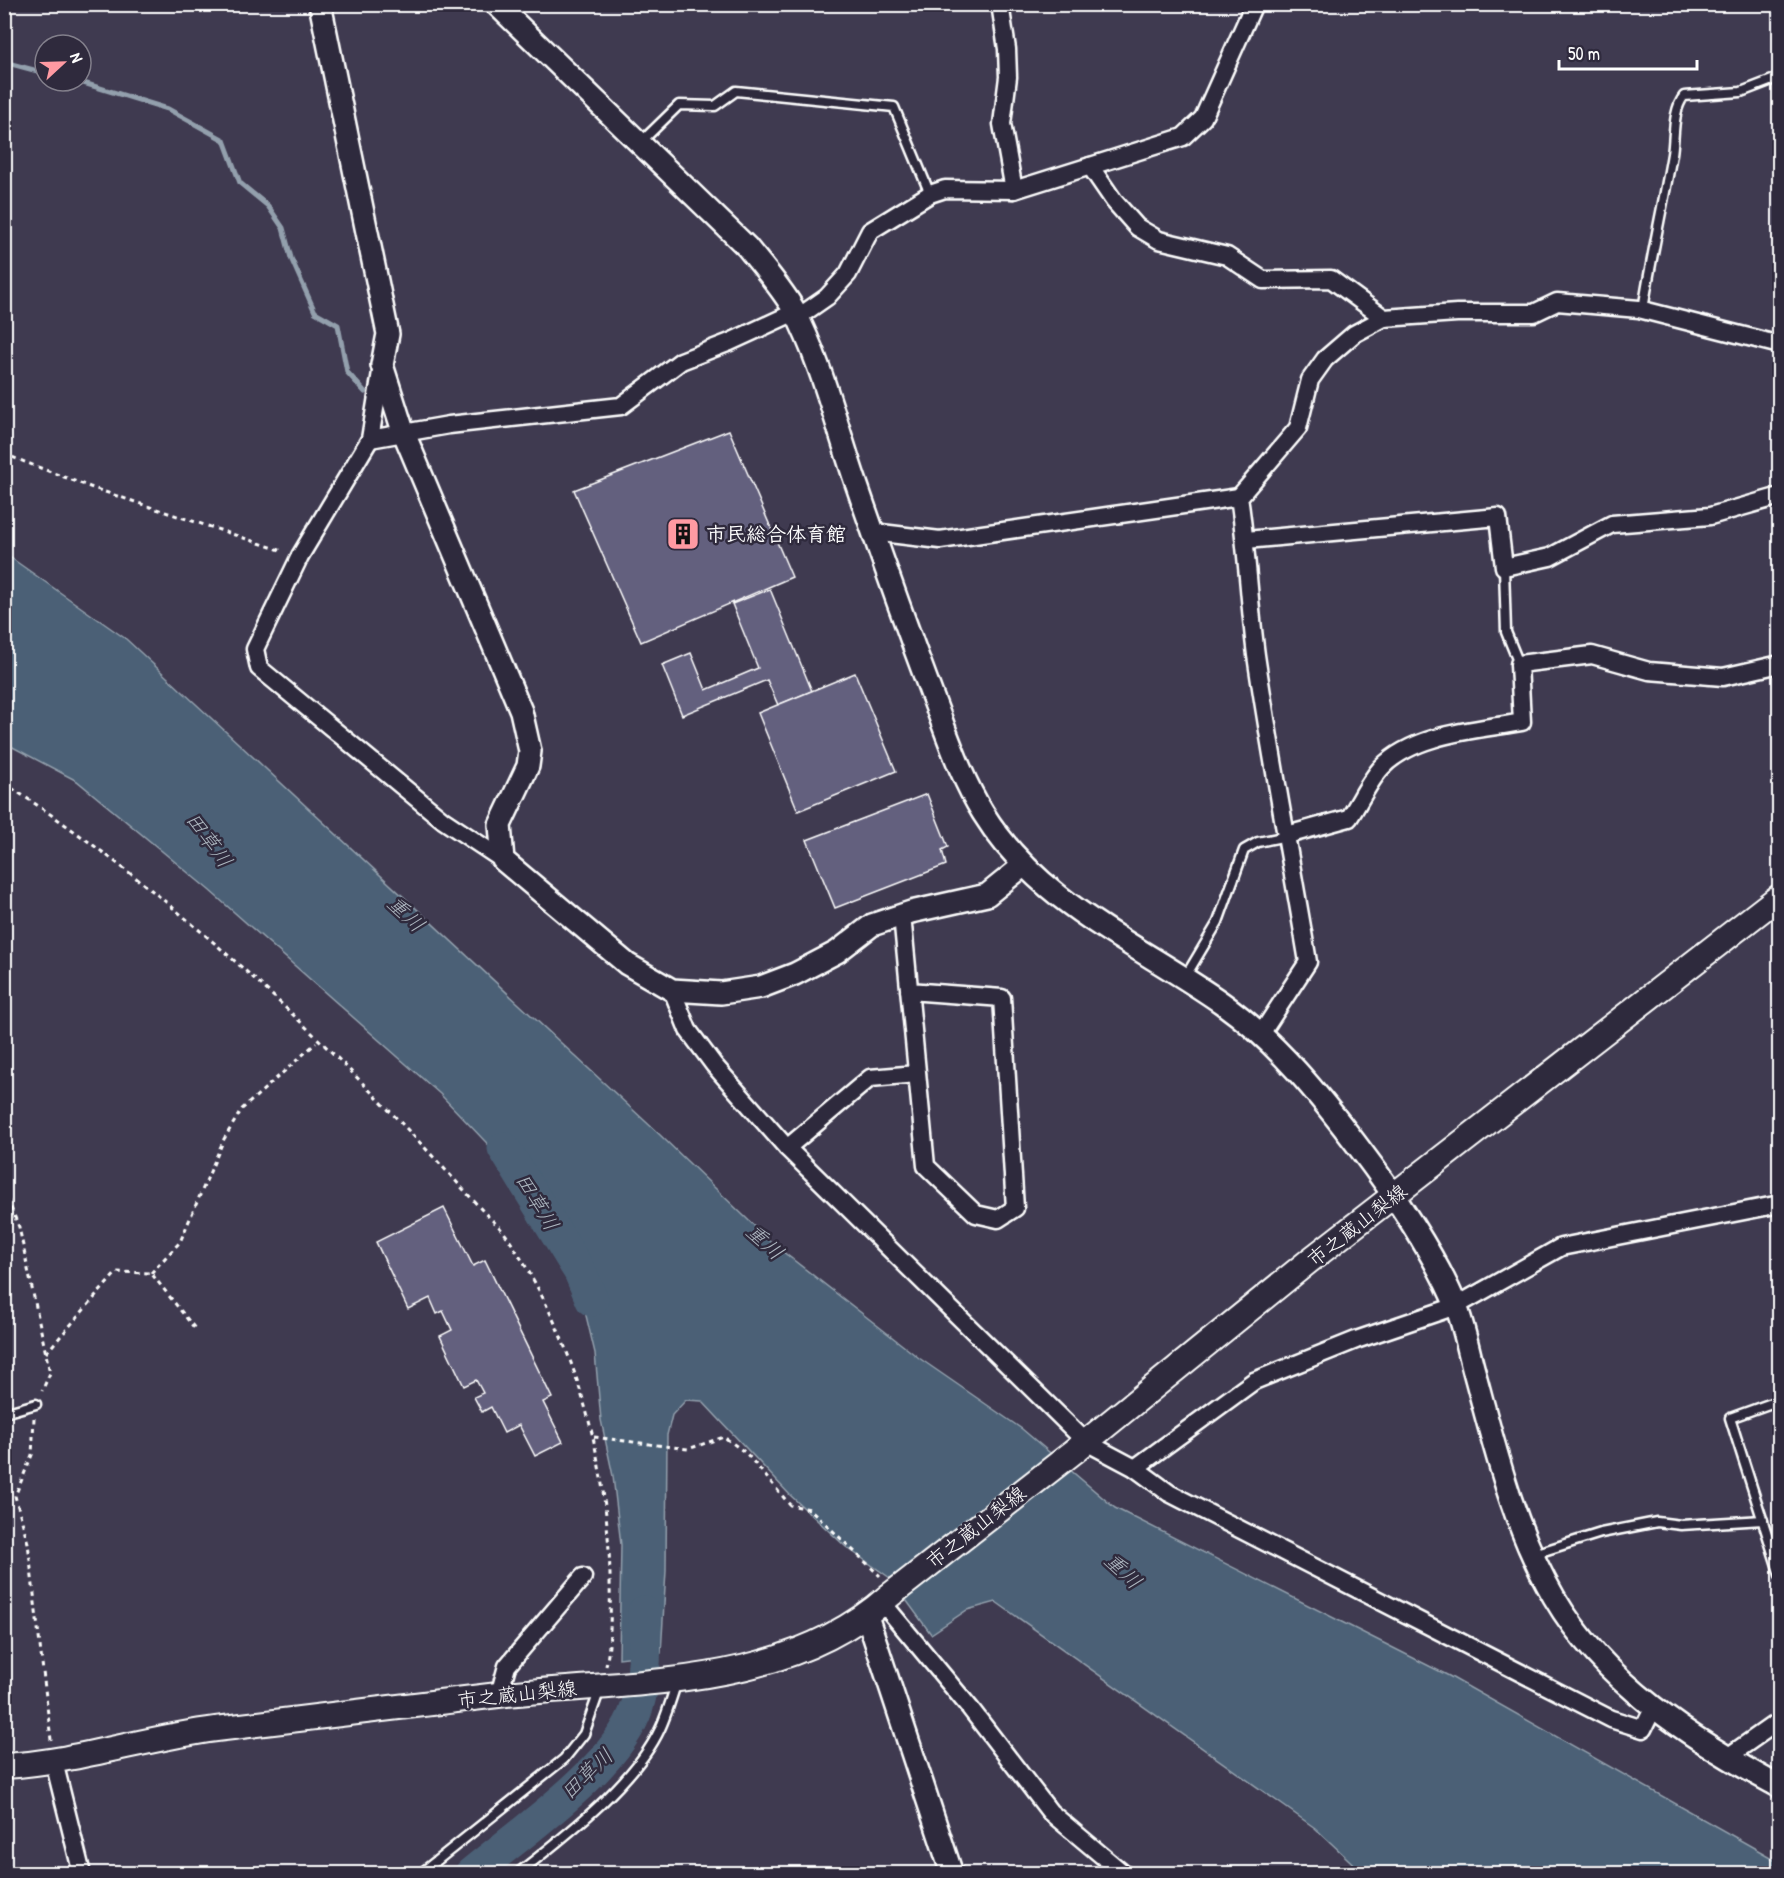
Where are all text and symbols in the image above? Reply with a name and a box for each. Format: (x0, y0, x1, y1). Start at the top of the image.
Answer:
north arrow (33, 33, 93, 93)
scale bar (1559, 33, 1697, 71)
text: 50 m (1568, 41, 1600, 66)
text: N (65, 49, 89, 66)
building icon: 市民総合体育館 (665, 516, 701, 552)
place label: 市民総合体育館 (706, 520, 846, 547)
water label: 田草川 (179, 806, 240, 874)
water label: 重川 (381, 889, 432, 939)
water label: 田草川 (509, 1167, 566, 1236)
street label: 市之蔵山梨線 (1301, 1177, 1412, 1272)
water label: 重川 (740, 1217, 791, 1267)
street label: 市之蔵山梨線 (920, 1479, 1031, 1574)
water label: 重川 (1098, 1546, 1149, 1596)
street label: 市之蔵山梨線 (456, 1674, 578, 1713)
water label: 田草川 (554, 1741, 619, 1806)

